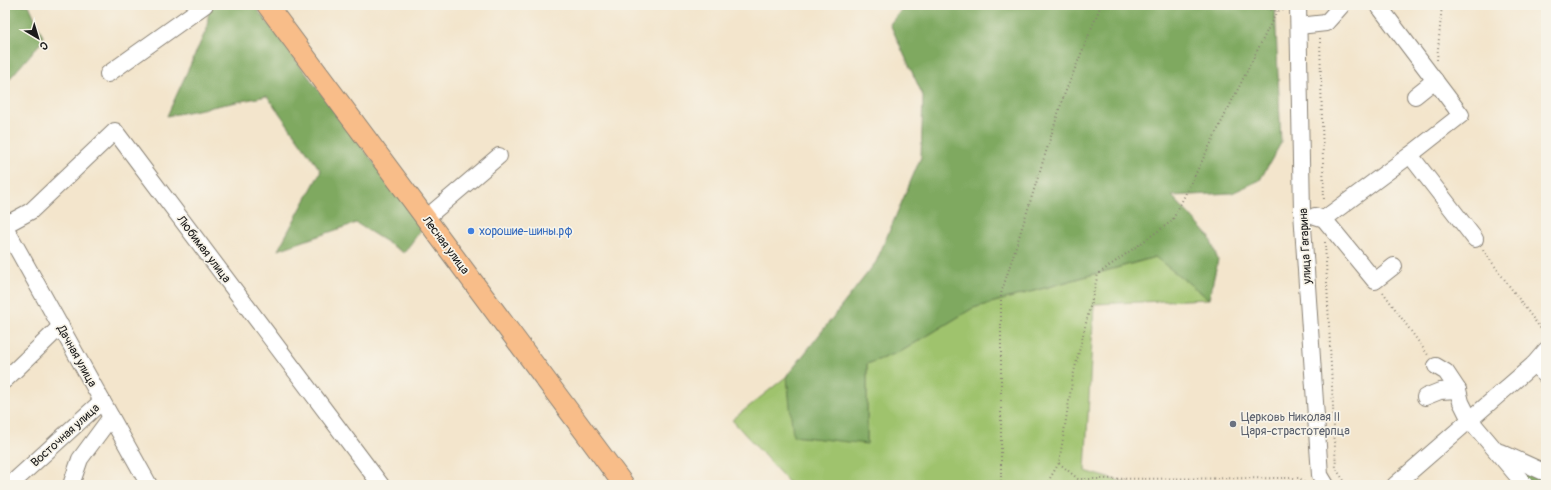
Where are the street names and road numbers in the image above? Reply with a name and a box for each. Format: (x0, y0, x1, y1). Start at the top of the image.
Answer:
street label: улица Гагарина (1296, 207, 1315, 285)
street label: Любимая улица (173, 212, 234, 286)
street label: Лесная улица (418, 212, 473, 278)
street label: Дачная улица (53, 322, 100, 390)
street label: Восточная улица (28, 400, 103, 470)

